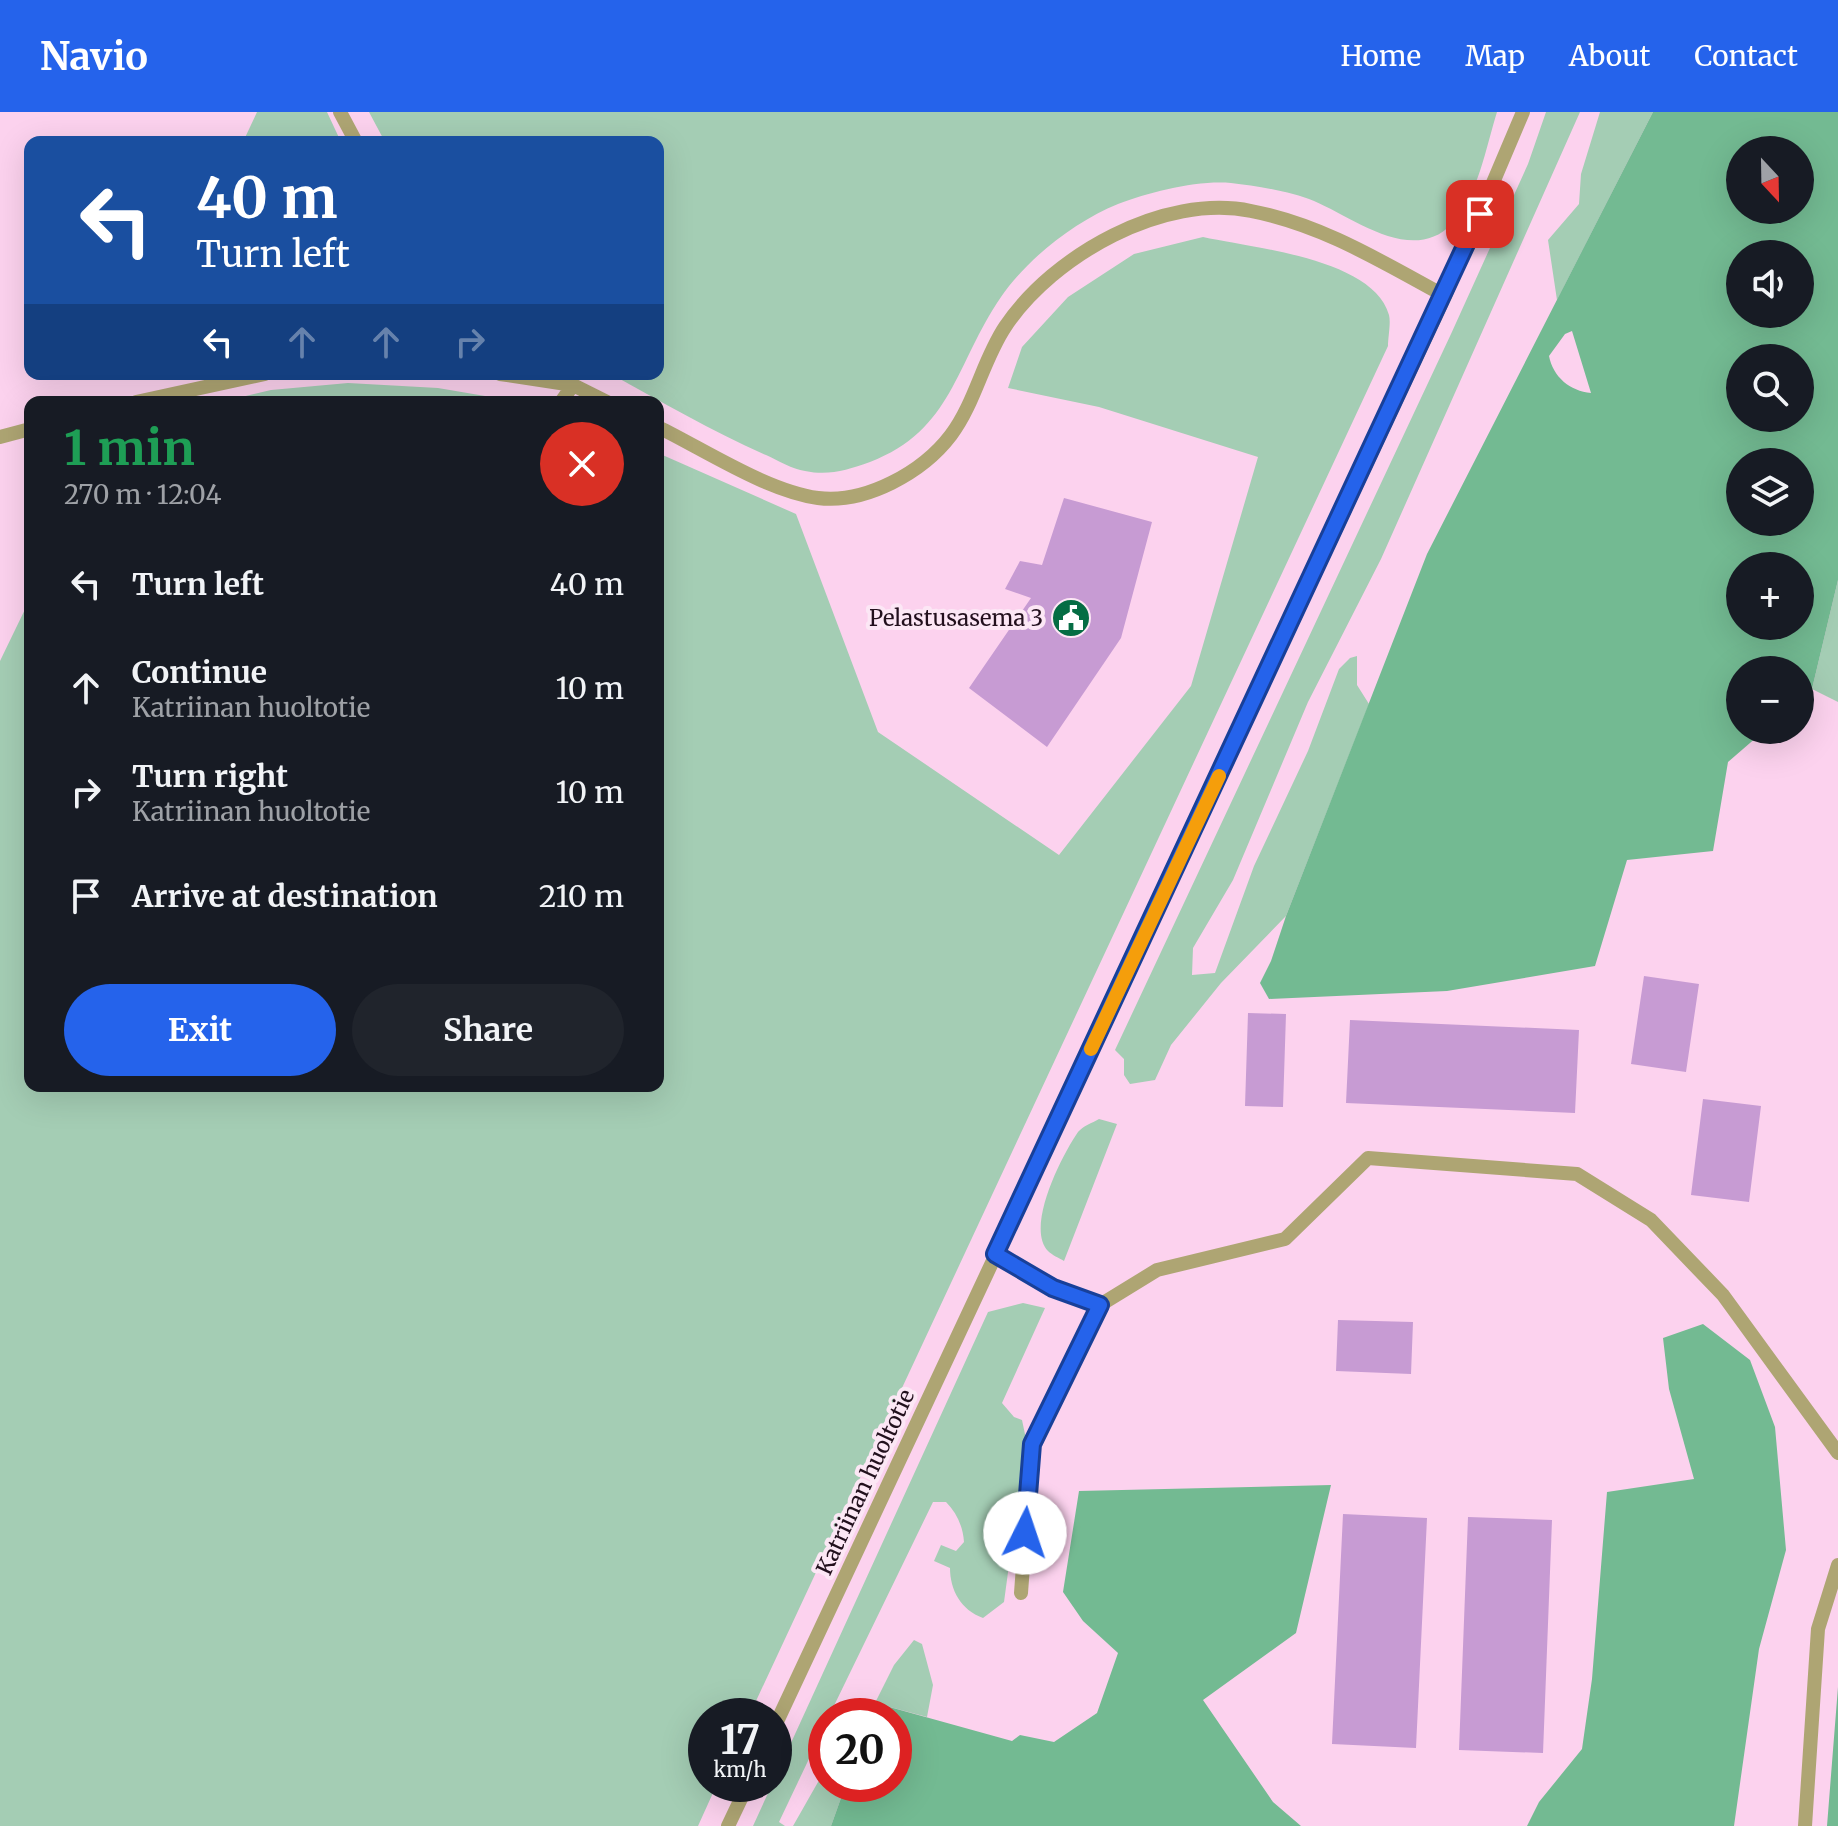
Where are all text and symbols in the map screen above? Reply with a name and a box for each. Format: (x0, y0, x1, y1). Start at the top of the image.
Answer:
text: Navio (40, 33, 148, 80)
text: Home (1340, 38, 1421, 74)
text: Map (1465, 38, 1525, 74)
text: About (1569, 38, 1650, 74)
text: Contact (1694, 38, 1798, 74)
north arrow (1726, 136, 1814, 224)
map controls (1726, 136, 1814, 744)
text: 40 m (196, 163, 338, 233)
icon: left (64, 168, 168, 272)
pin (1446, 180, 1514, 248)
icon: arrive (1458, 192, 1502, 236)
text: Turn left (196, 232, 350, 277)
button: sound (1726, 240, 1814, 328)
icon: left (196, 320, 240, 364)
icon: ahead (280, 320, 324, 364)
icon: ahead (364, 320, 408, 364)
icon: right (448, 320, 492, 364)
button: search (1726, 344, 1814, 432)
text: 1 min (64, 418, 195, 478)
button: close (540, 422, 624, 506)
button: layers (1726, 448, 1814, 536)
text: 270 m · 12:04 (64, 478, 221, 511)
button: + (1726, 552, 1814, 640)
icon: left (64, 562, 108, 606)
text: Turn left (132, 565, 264, 603)
text: 40 m (550, 565, 624, 603)
public building icon: Pelastusasema 3 (1050, 597, 1092, 639)
place label: Pelastusasema 3 (869, 604, 1043, 632)
text: Continue (132, 653, 267, 691)
button: − (1726, 656, 1814, 744)
icon: ahead (64, 666, 108, 710)
text: 10 m (556, 669, 624, 707)
text: Katriinan huoltotie (132, 691, 370, 724)
text: Turn right (132, 757, 288, 795)
icon: right (64, 770, 108, 814)
text: 10 m (556, 773, 624, 811)
text: Katriinan huoltotie (132, 795, 370, 828)
icon: arrive (64, 874, 108, 918)
text: Arrive at destination (132, 877, 438, 915)
text: 210 m (539, 877, 624, 915)
button: Exit (64, 984, 336, 1076)
button: Share (352, 984, 624, 1076)
street label: Katriinan huoltotie (810, 1385, 920, 1579)
position arrow (983, 1491, 1067, 1575)
speed limit sign: 20 (808, 1698, 912, 1802)
text: 17 (720, 1715, 760, 1765)
text: km/h (714, 1757, 766, 1782)

